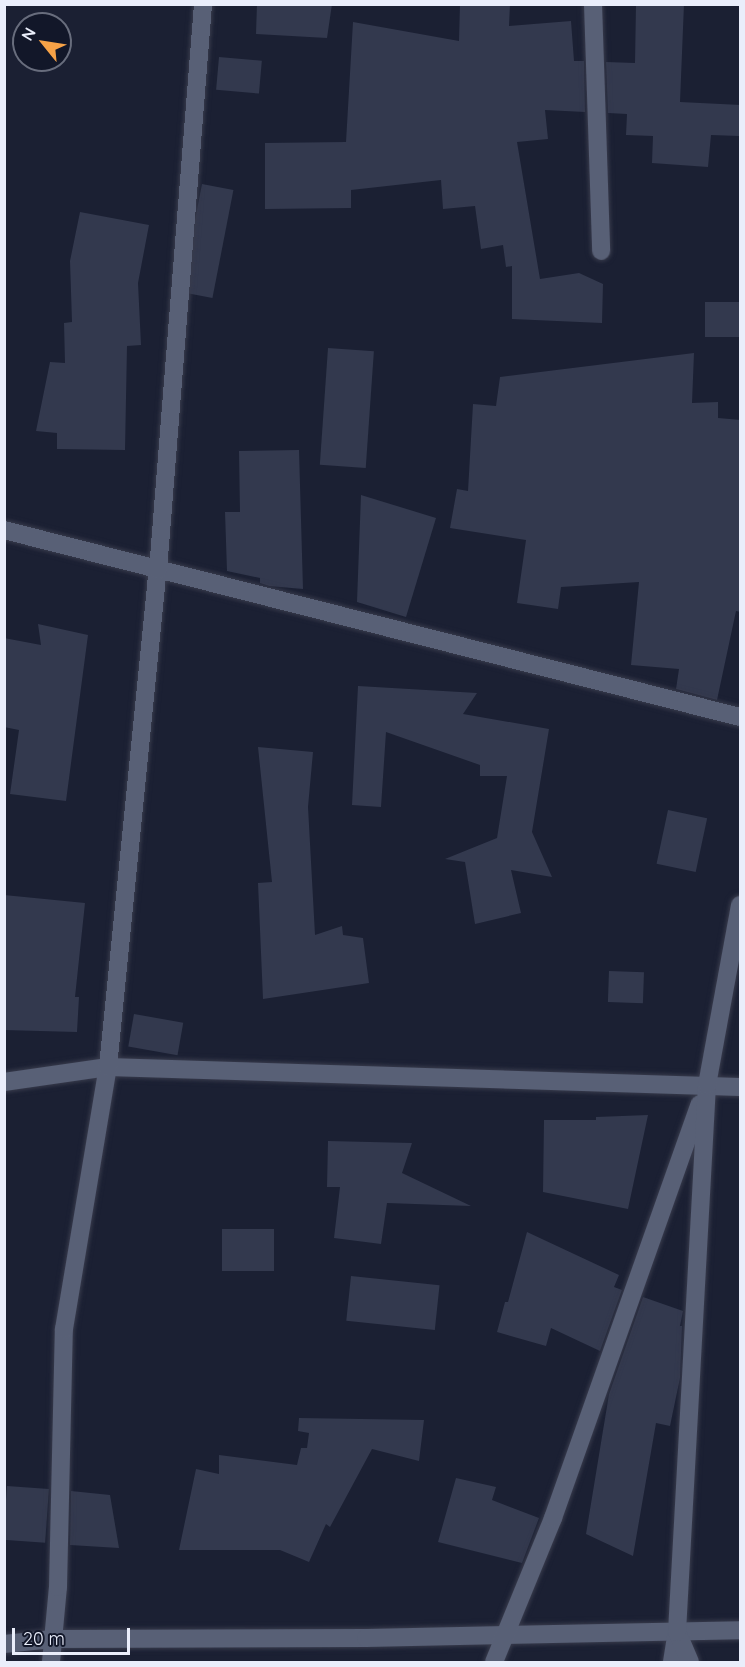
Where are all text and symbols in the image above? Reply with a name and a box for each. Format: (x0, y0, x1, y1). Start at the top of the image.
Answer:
north arrow (12, 12, 72, 72)
text: N (17, 24, 40, 44)
scale bar (15, 1616, 134, 1654)
text: 20 m (23, 1627, 65, 1650)

